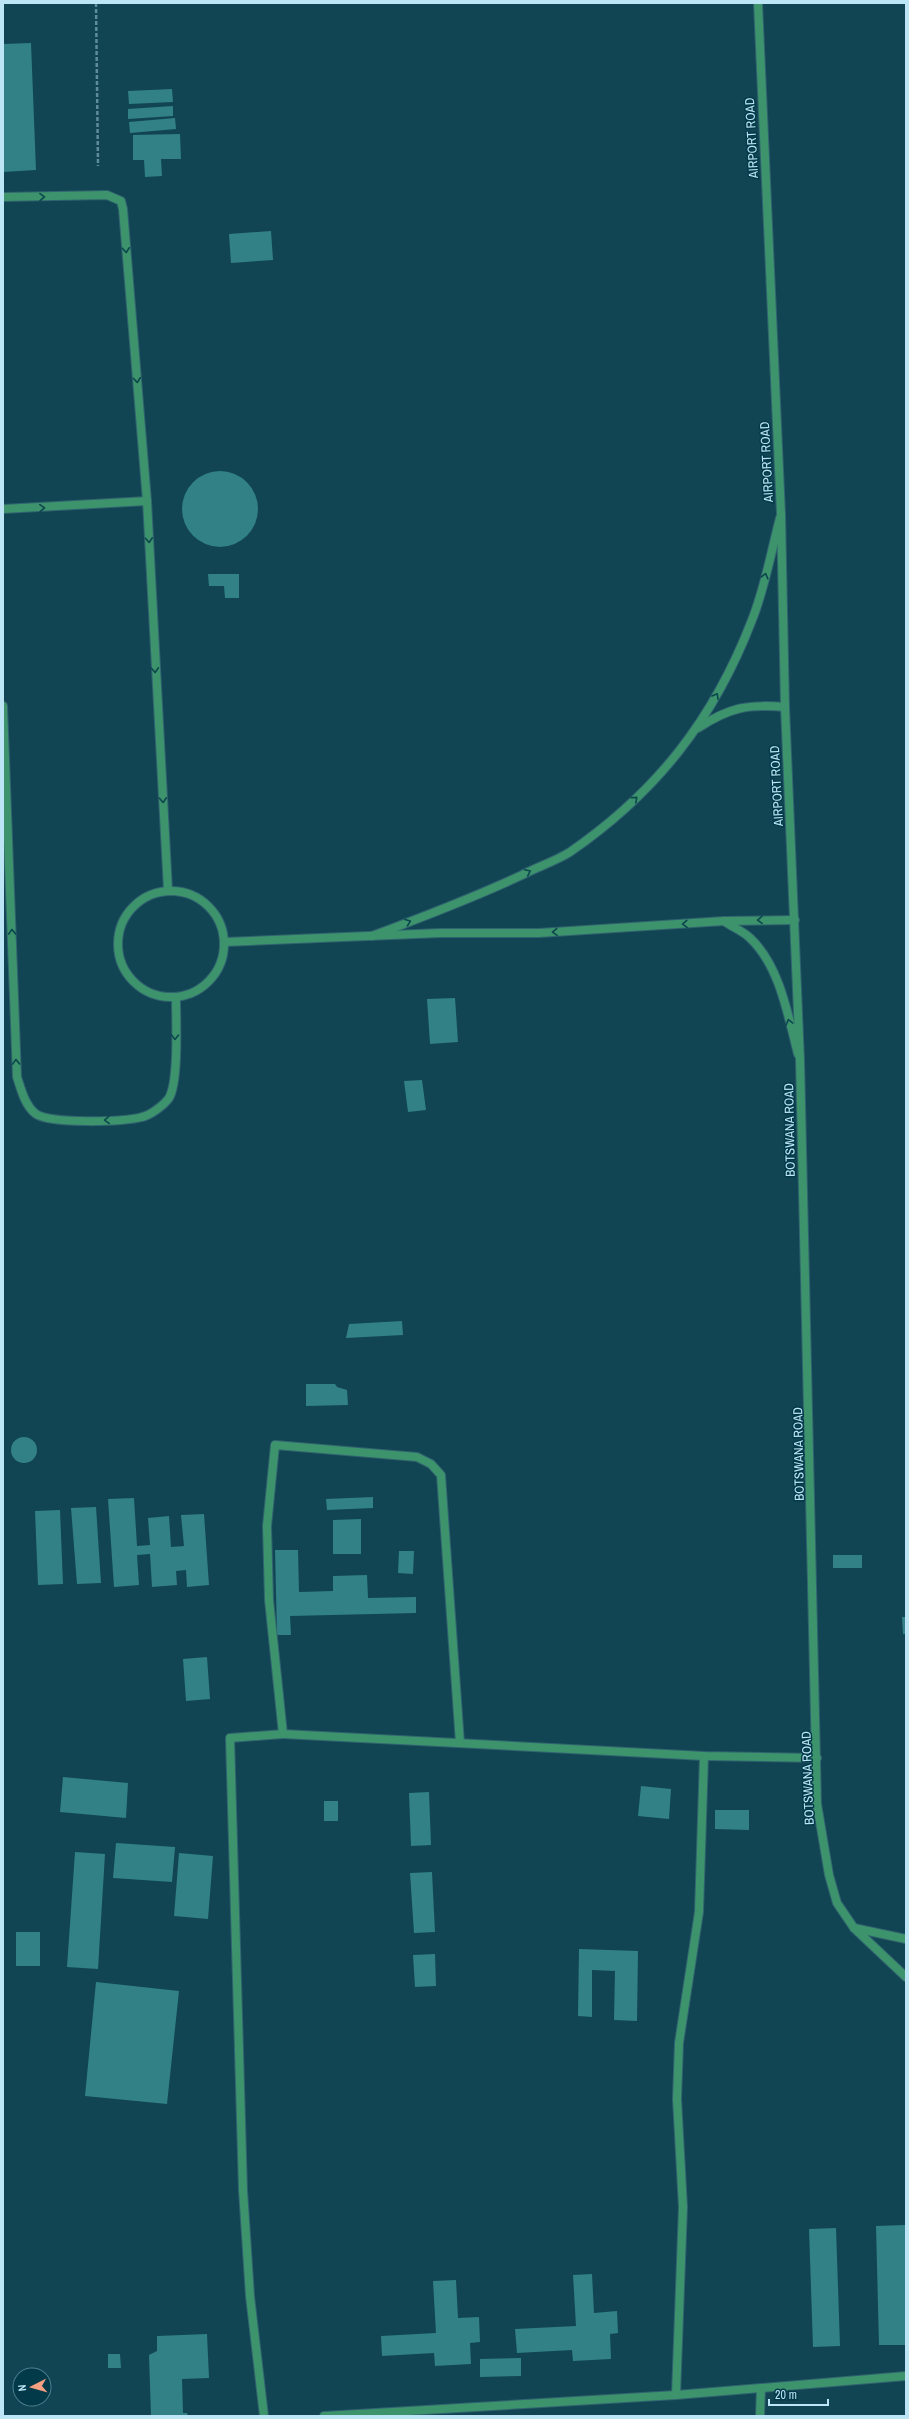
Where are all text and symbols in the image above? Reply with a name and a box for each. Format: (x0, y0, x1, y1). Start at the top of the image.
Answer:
street label: AIRPORT ROAD (741, 97, 762, 180)
one-way arrow (39, 193, 45, 201)
one-way arrow (122, 247, 131, 253)
one-way arrow (132, 377, 141, 383)
street label: AIRPORT ROAD (756, 421, 777, 504)
one-way arrow (39, 504, 45, 512)
one-way arrow (144, 537, 153, 543)
one-way arrow (760, 573, 768, 579)
one-way arrow (151, 667, 160, 673)
one-way arrow (711, 692, 718, 700)
street label: AIRPORT ROAD (766, 745, 787, 828)
one-way arrow (158, 797, 167, 803)
one-way arrow (630, 797, 638, 804)
one-way arrow (524, 869, 531, 877)
one-way arrow (757, 916, 763, 924)
one-way arrow (405, 919, 412, 927)
one-way arrow (682, 920, 688, 929)
one-way arrow (552, 927, 559, 936)
one-way arrow (8, 929, 16, 935)
one-way arrow (786, 1019, 794, 1025)
one-way arrow (171, 1034, 180, 1040)
one-way arrow (12, 1059, 20, 1065)
street label: BOTSWANA ROAD (780, 1083, 799, 1177)
one-way arrow (104, 1115, 110, 1124)
street label: BOTSWANA ROAD (789, 1407, 808, 1501)
street label: BOTSWANA ROAD (797, 1731, 818, 1825)
north arrow (12, 2367, 52, 2407)
scale bar (769, 2381, 828, 2407)
text: N (15, 2384, 29, 2392)
text: 20 m (775, 2387, 797, 2403)

